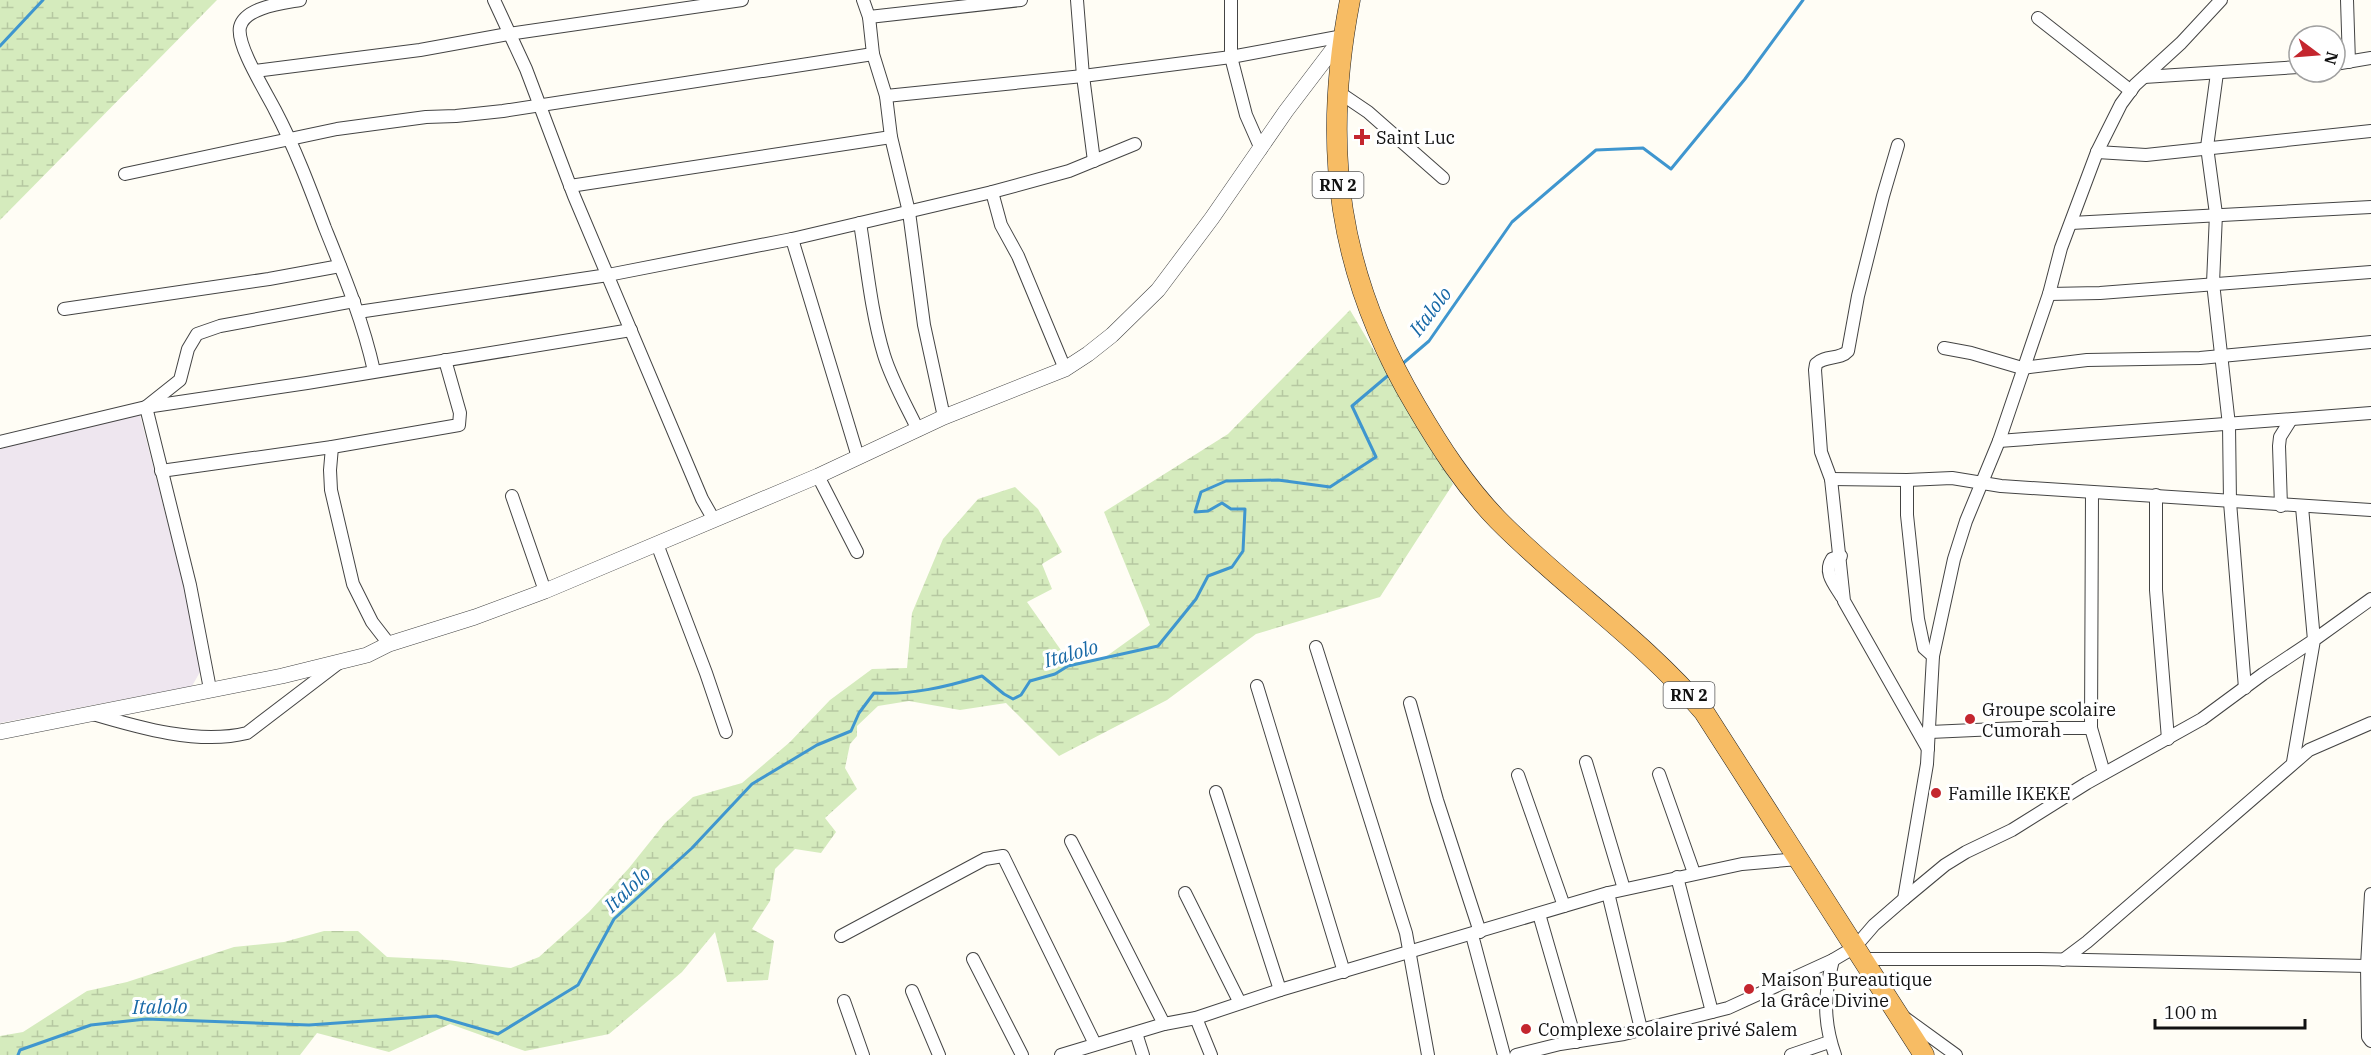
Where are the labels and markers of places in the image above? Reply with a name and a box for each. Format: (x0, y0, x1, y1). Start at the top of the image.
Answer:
place label: Saint Luc (1376, 126, 1455, 149)
marker: Saint Luc (1353, 128, 1371, 146)
place label: Groupe scolaire Cumorah (1982, 698, 2116, 742)
marker: Groupe scolaire Cumorah (1963, 712, 1977, 726)
place label: Famille IKEKE (1948, 782, 2071, 805)
marker: Famille IKEKE (1929, 786, 1943, 800)
place label: Maison Bureautique la Grâce Divine (1761, 968, 1932, 1012)
marker: Maison Bureautique la Grâce Divine (1742, 982, 1756, 996)
place label: Complexe scolaire privé Salem (1538, 1018, 1798, 1041)
marker: Complexe scolaire privé Salem (1519, 1022, 1533, 1036)

